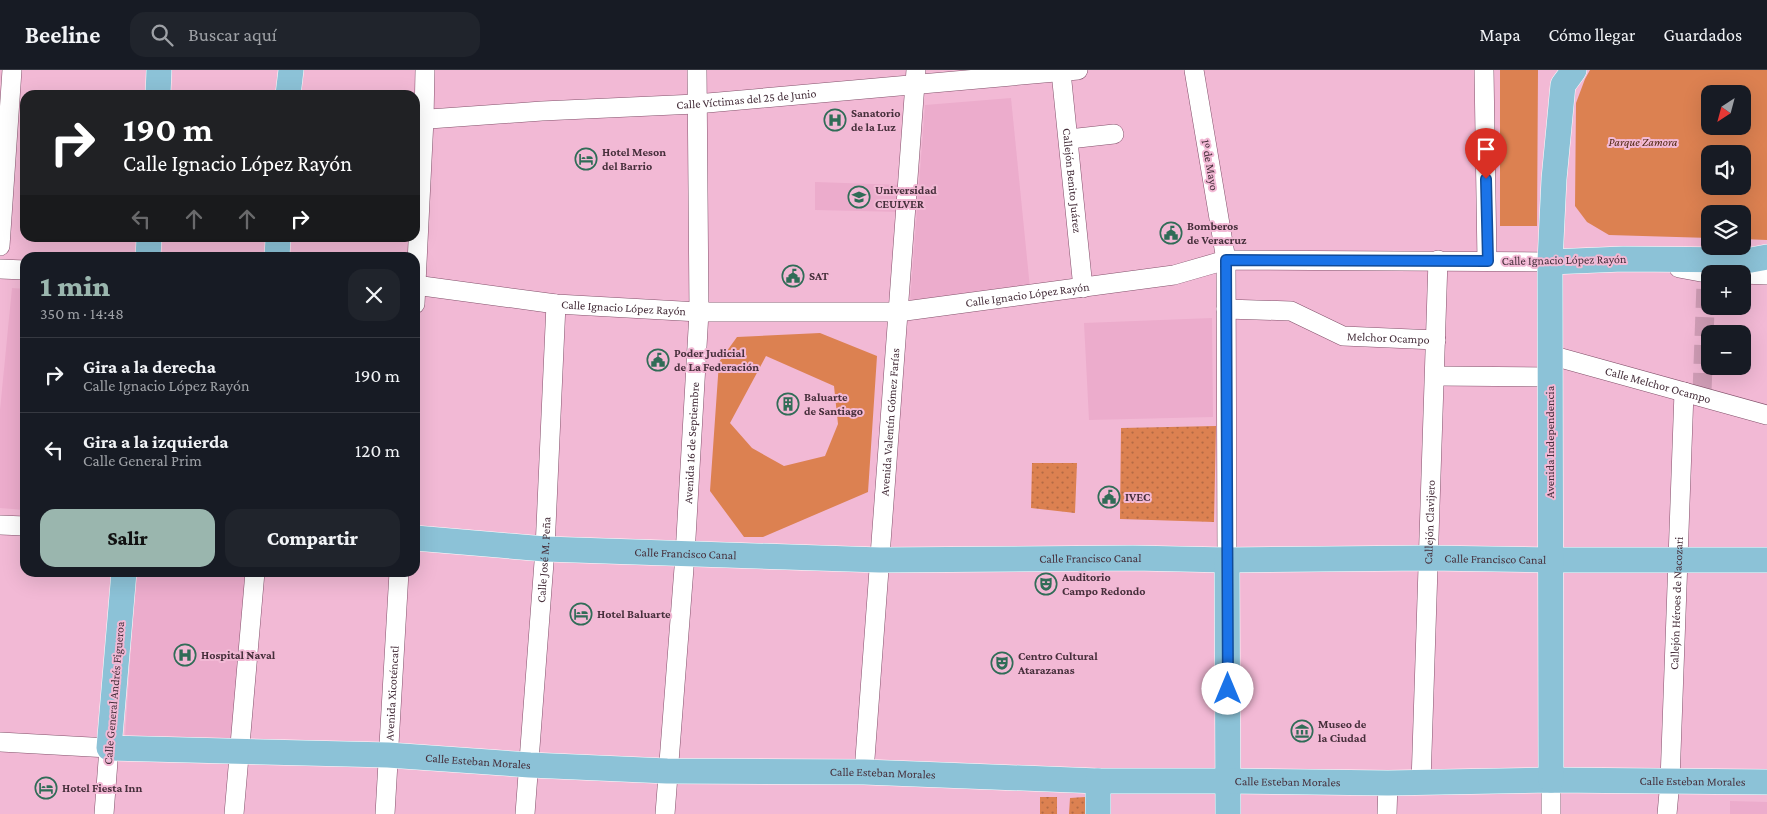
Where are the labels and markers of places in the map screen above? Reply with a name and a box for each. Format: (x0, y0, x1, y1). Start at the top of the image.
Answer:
place label: Sanatorio de la Luz (851, 106, 901, 134)
hospital icon: Sanatorio de la Luz (823, 108, 847, 132)
pin (1465, 128, 1507, 179)
place label: Hotel Meson del Barrio (602, 145, 666, 173)
hotel icon: Hotel Meson del Barrio (574, 147, 598, 171)
place label: Universidad CEULVER (875, 183, 937, 211)
school or university icon: Universidad CEULVER (847, 185, 871, 209)
place label: Bomberos de Veracruz (1187, 219, 1247, 247)
public building icon: Bomberos de Veracruz (1159, 221, 1183, 245)
public building icon: SAT (781, 264, 805, 288)
place label: SAT (809, 269, 829, 283)
place label: Poder Judicial de La Federación (674, 346, 759, 374)
public building icon: Poder Judicial de La Federación (646, 348, 670, 372)
place label: Baluarte de Santiago (804, 390, 863, 418)
building icon: Baluarte de Santiago (776, 392, 800, 416)
public building icon: IVEC (1097, 485, 1121, 509)
place label: IVEC (1125, 490, 1151, 504)
place label: Auditorio Campo Redondo (1061, 570, 1146, 598)
theatre icon: Auditorio Campo Redondo (1034, 572, 1058, 596)
hotel icon: Hotel Baluarte (569, 602, 593, 626)
place label: Hotel Baluarte (597, 607, 671, 621)
hospital icon: Hospital Naval (173, 643, 197, 667)
place label: Hospital Naval (201, 648, 276, 662)
place label: Centro Cultural Atarazanas (1017, 649, 1098, 677)
theatre icon: Centro Cultural Atarazanas (990, 651, 1014, 675)
place label: Museo de la Ciudad (1318, 717, 1367, 745)
museum icon: Museo de la Ciudad (1290, 719, 1314, 743)
hotel icon: Hotel Fiesta Inn (34, 776, 58, 800)
place label: Hotel Fiesta Inn (62, 781, 143, 795)

